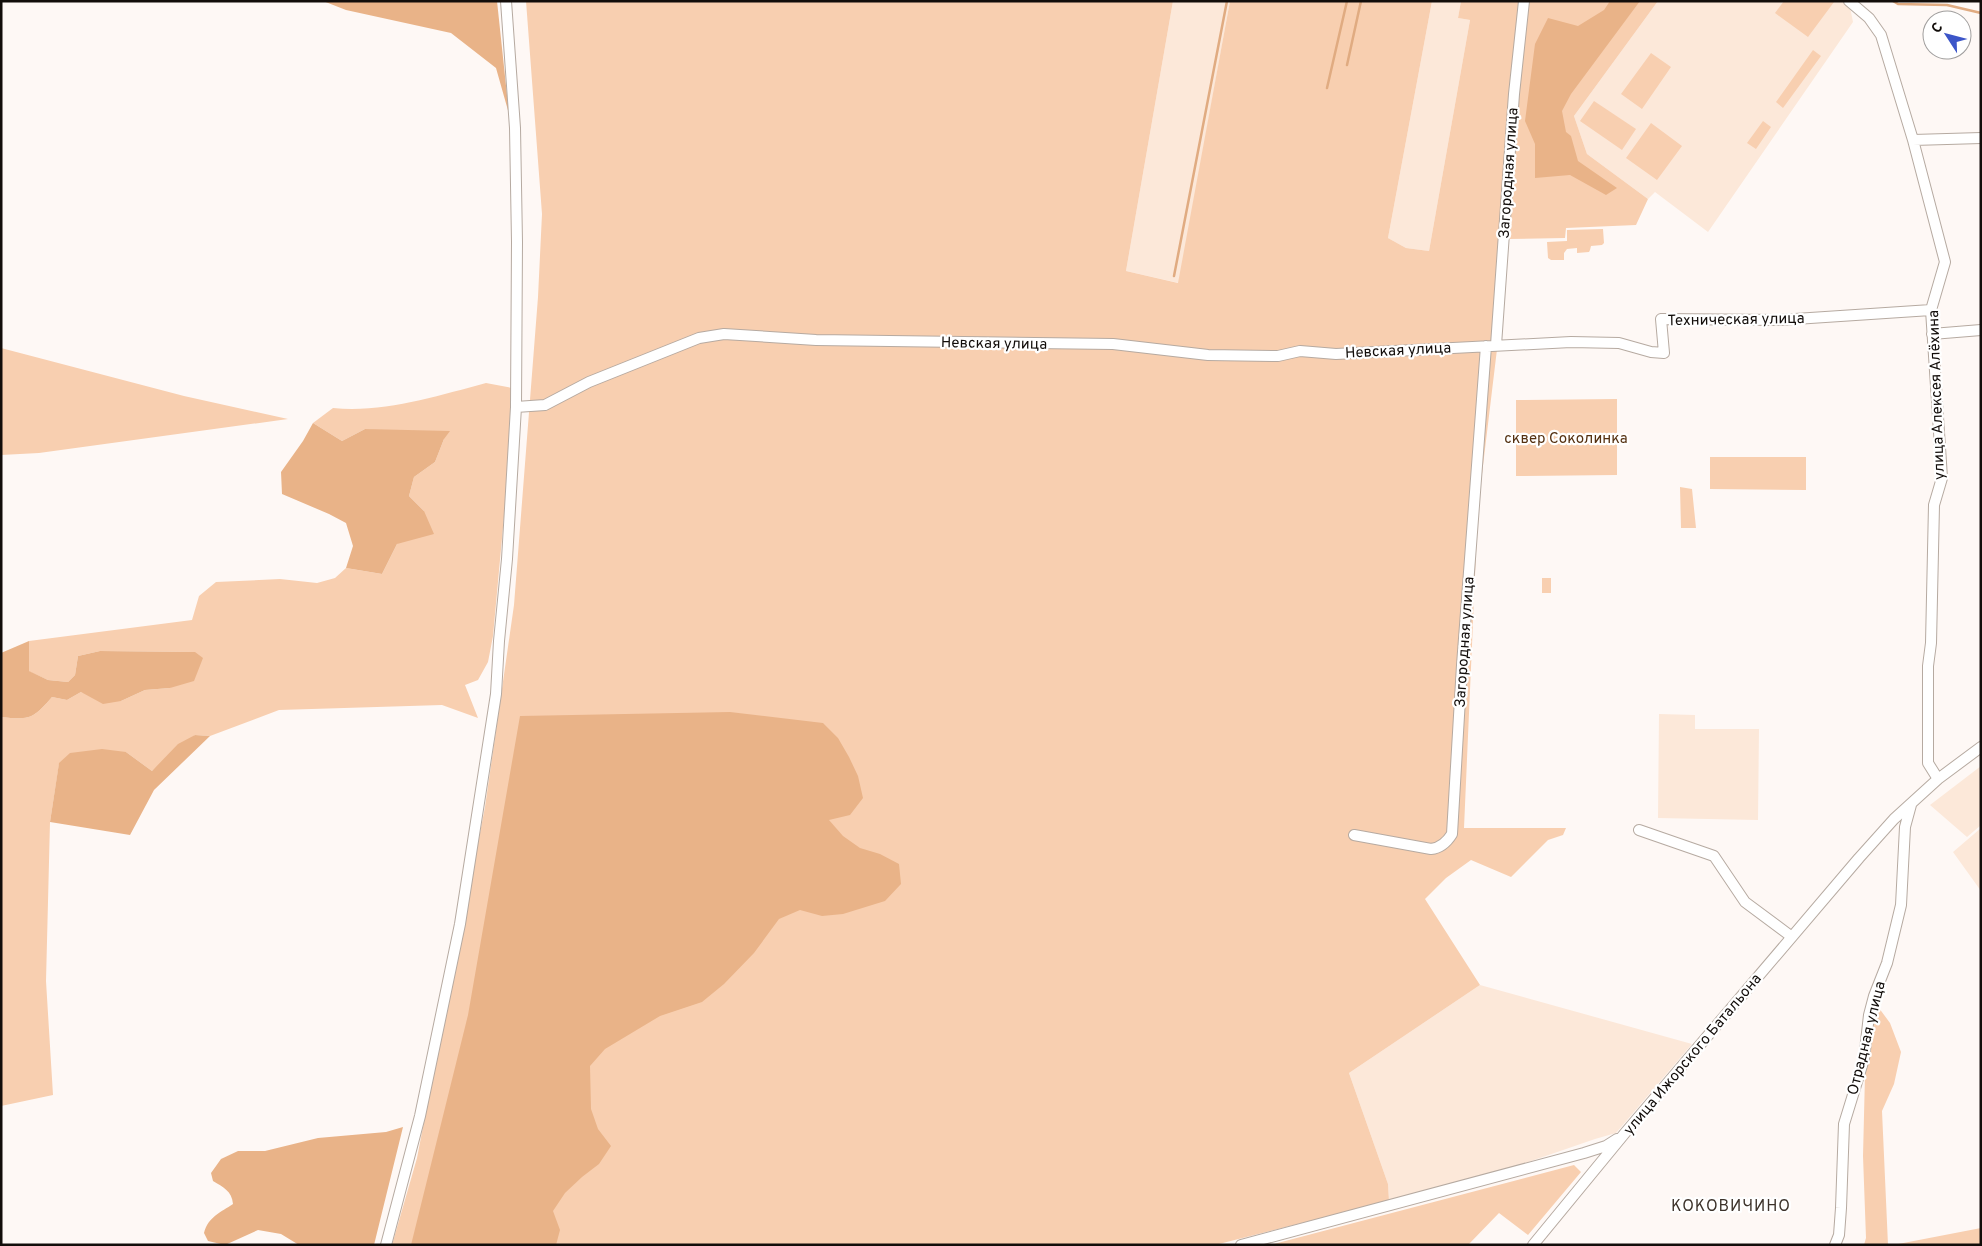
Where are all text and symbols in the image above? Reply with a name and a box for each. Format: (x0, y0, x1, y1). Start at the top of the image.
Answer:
north arrow (1922, 10, 1972, 60)
text: С (1928, 20, 1947, 37)
street label: Загородная улица (1495, 107, 1524, 239)
street label: Техническая улица (1667, 310, 1805, 331)
street label: улица Алексея Алёхина (1925, 310, 1950, 480)
street label: Невская улица (941, 334, 1047, 355)
street label: Невская улица (1345, 339, 1452, 364)
park label: сквер Соколинка (1504, 430, 1628, 449)
street label: Загородная улица (1451, 576, 1480, 708)
street label: улица Ижорского Батальона (1620, 970, 1766, 1140)
street label: Отрадная улица (1844, 979, 1891, 1097)
district label: КОКОВИЧИНО (1671, 1197, 1791, 1217)

